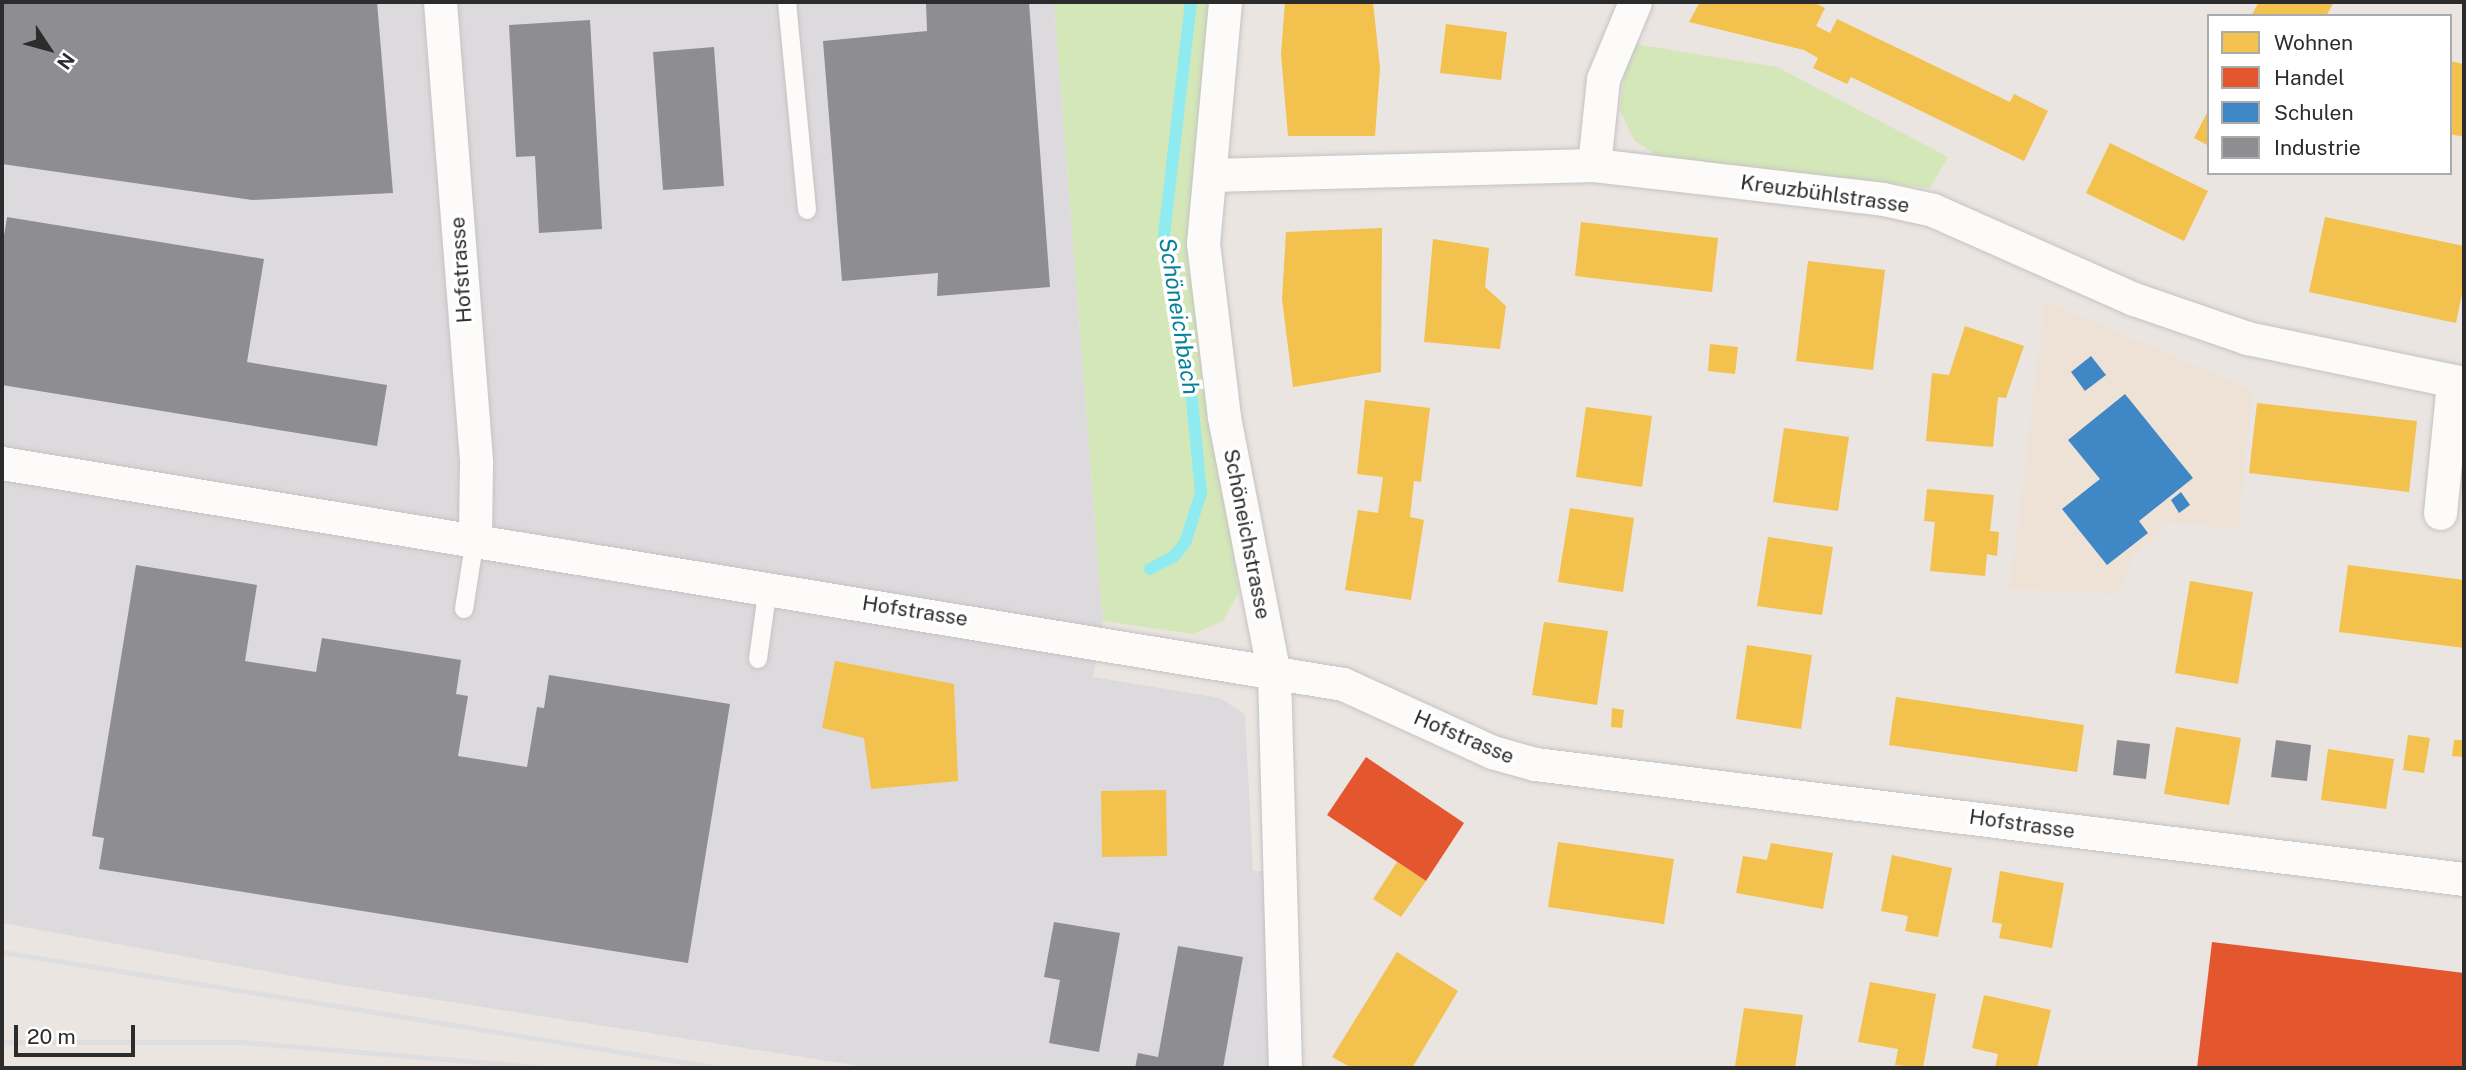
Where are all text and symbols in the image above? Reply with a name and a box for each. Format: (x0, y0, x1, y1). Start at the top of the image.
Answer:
north arrow (14, 14, 84, 84)
legend (2207, 14, 2452, 175)
text: Wohnen (2274, 30, 2353, 55)
text: N (53, 49, 79, 74)
text: Handel (2274, 65, 2345, 90)
text: Schulen (2274, 100, 2354, 125)
text: Industrie (2274, 135, 2361, 160)
street label: Kreuzbühlstrasse (1739, 170, 1911, 218)
street label: Hofstrasse (445, 216, 477, 324)
water label: Schöneichbach (1153, 236, 1205, 396)
street label: Schöneichstrasse (1218, 447, 1276, 621)
street label: Hofstrasse (860, 590, 970, 632)
street label: Hofstrasse (1410, 705, 1518, 769)
street label: Hofstrasse (1967, 804, 2077, 844)
scale bar (18, 1010, 138, 1054)
text: 20 m (27, 1024, 76, 1049)

